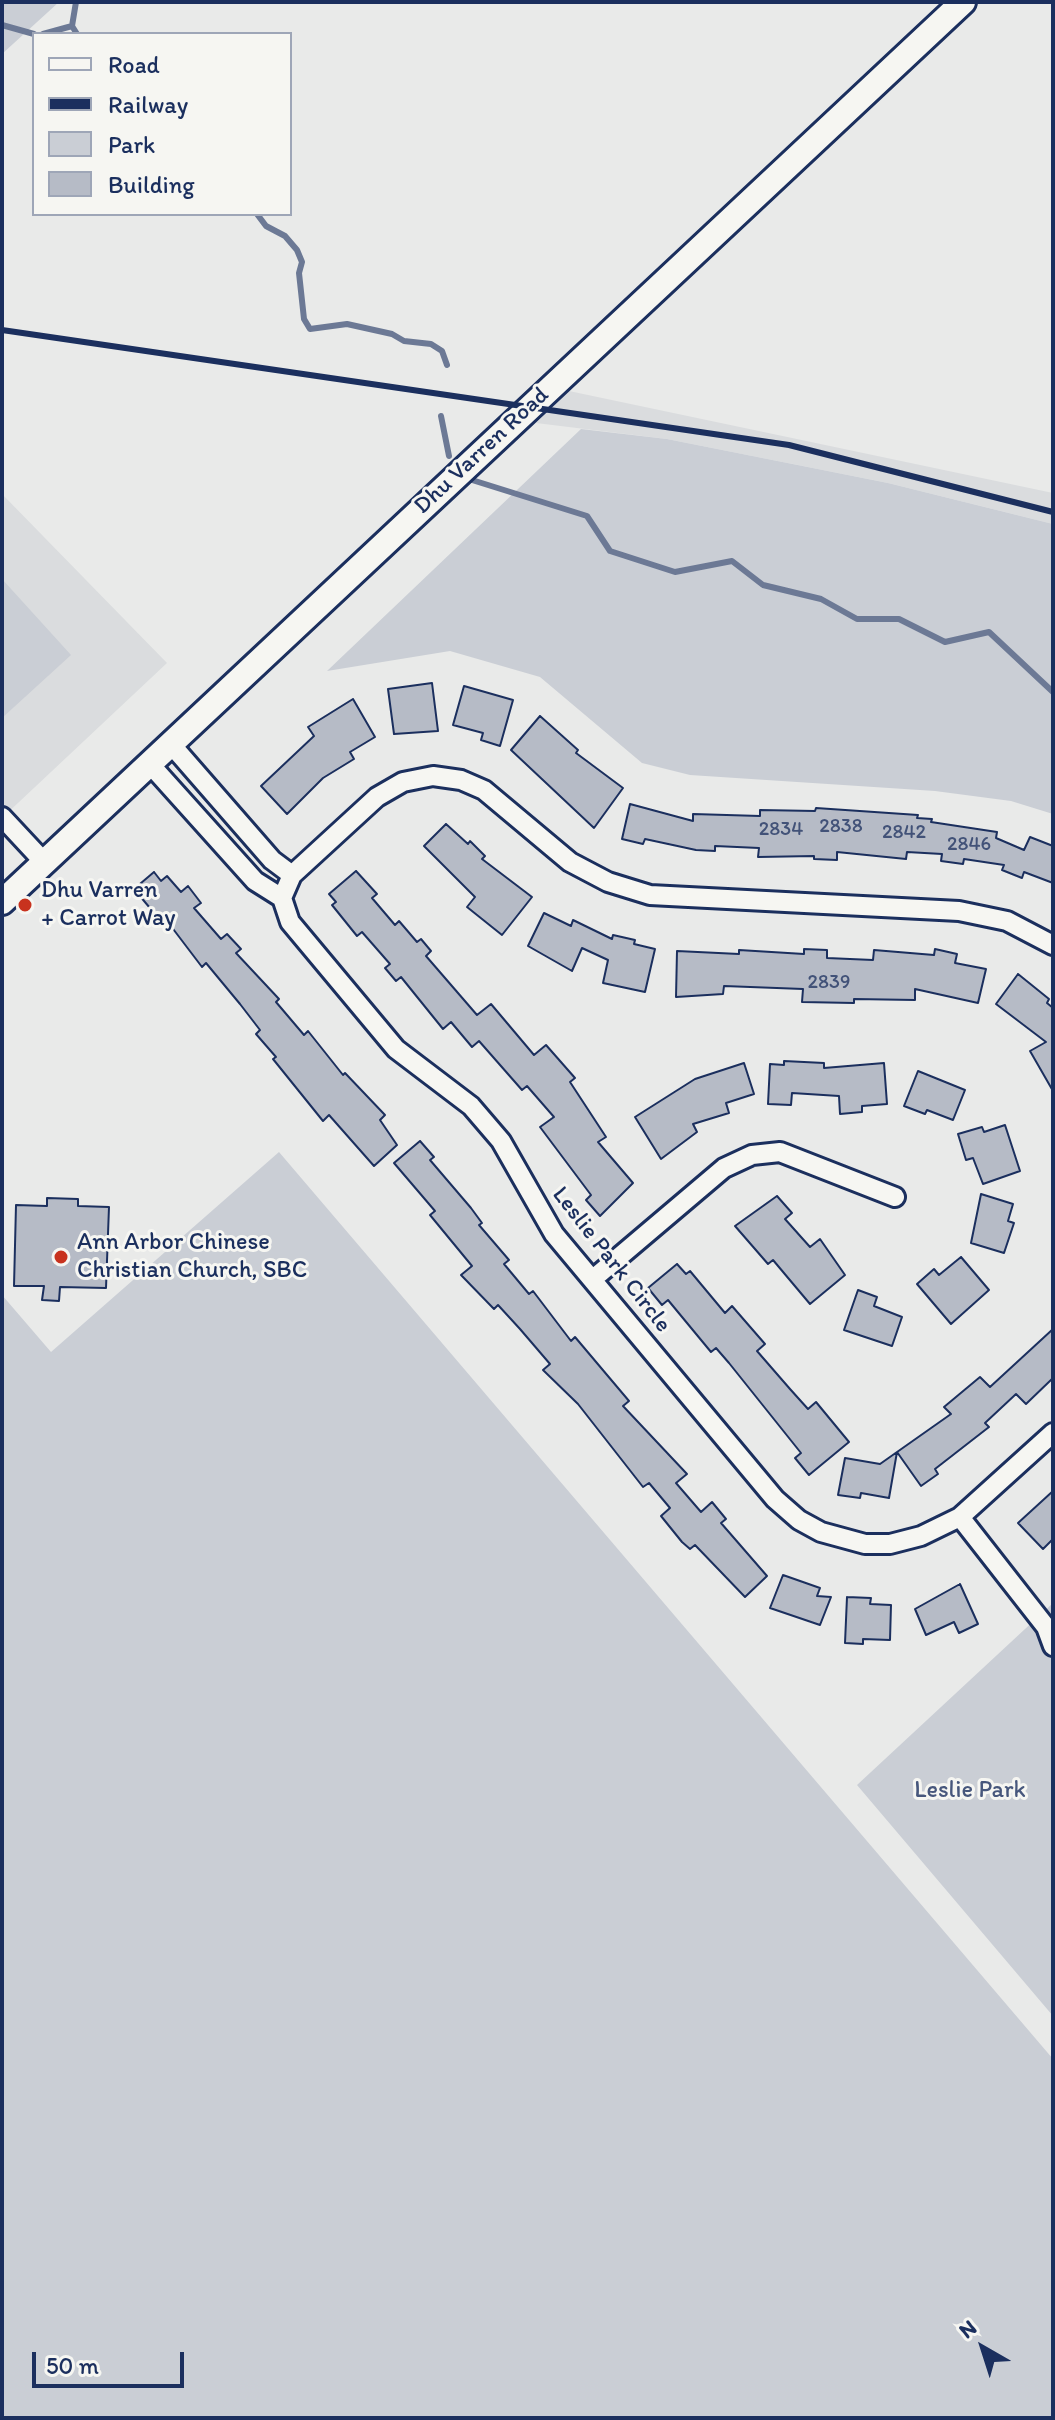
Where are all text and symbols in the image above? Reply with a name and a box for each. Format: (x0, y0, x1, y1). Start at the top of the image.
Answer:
legend (32, 32, 292, 216)
text: Road (108, 50, 160, 79)
text: Railway (108, 90, 188, 119)
text: Park (108, 130, 155, 159)
text: Building (108, 170, 195, 199)
street label: Dhu Varren Road (409, 381, 555, 521)
house number: 2838 (819, 815, 863, 839)
house number: 2834 (759, 818, 803, 842)
house number: 2842 (882, 821, 926, 845)
house number: 2846 (947, 833, 991, 857)
place label: Dhu Varren + Carrot Way (41, 877, 176, 933)
marker: Dhu Varren + Carrot Way (16, 896, 34, 914)
house number: 2839 (808, 971, 850, 995)
street label: Leslie Park Circle (545, 1181, 677, 1339)
place label: Ann Arbor Chinese Christian Church, SBC (77, 1229, 307, 1285)
marker: Ann Arbor Chinese Christian Church, SBC (52, 1248, 70, 1266)
park label: Leslie Park (914, 1777, 1026, 1805)
north arrow (943, 2308, 1023, 2388)
text: N (953, 2314, 982, 2344)
scale bar (36, 2336, 188, 2386)
text: 50 m (46, 2351, 99, 2380)

